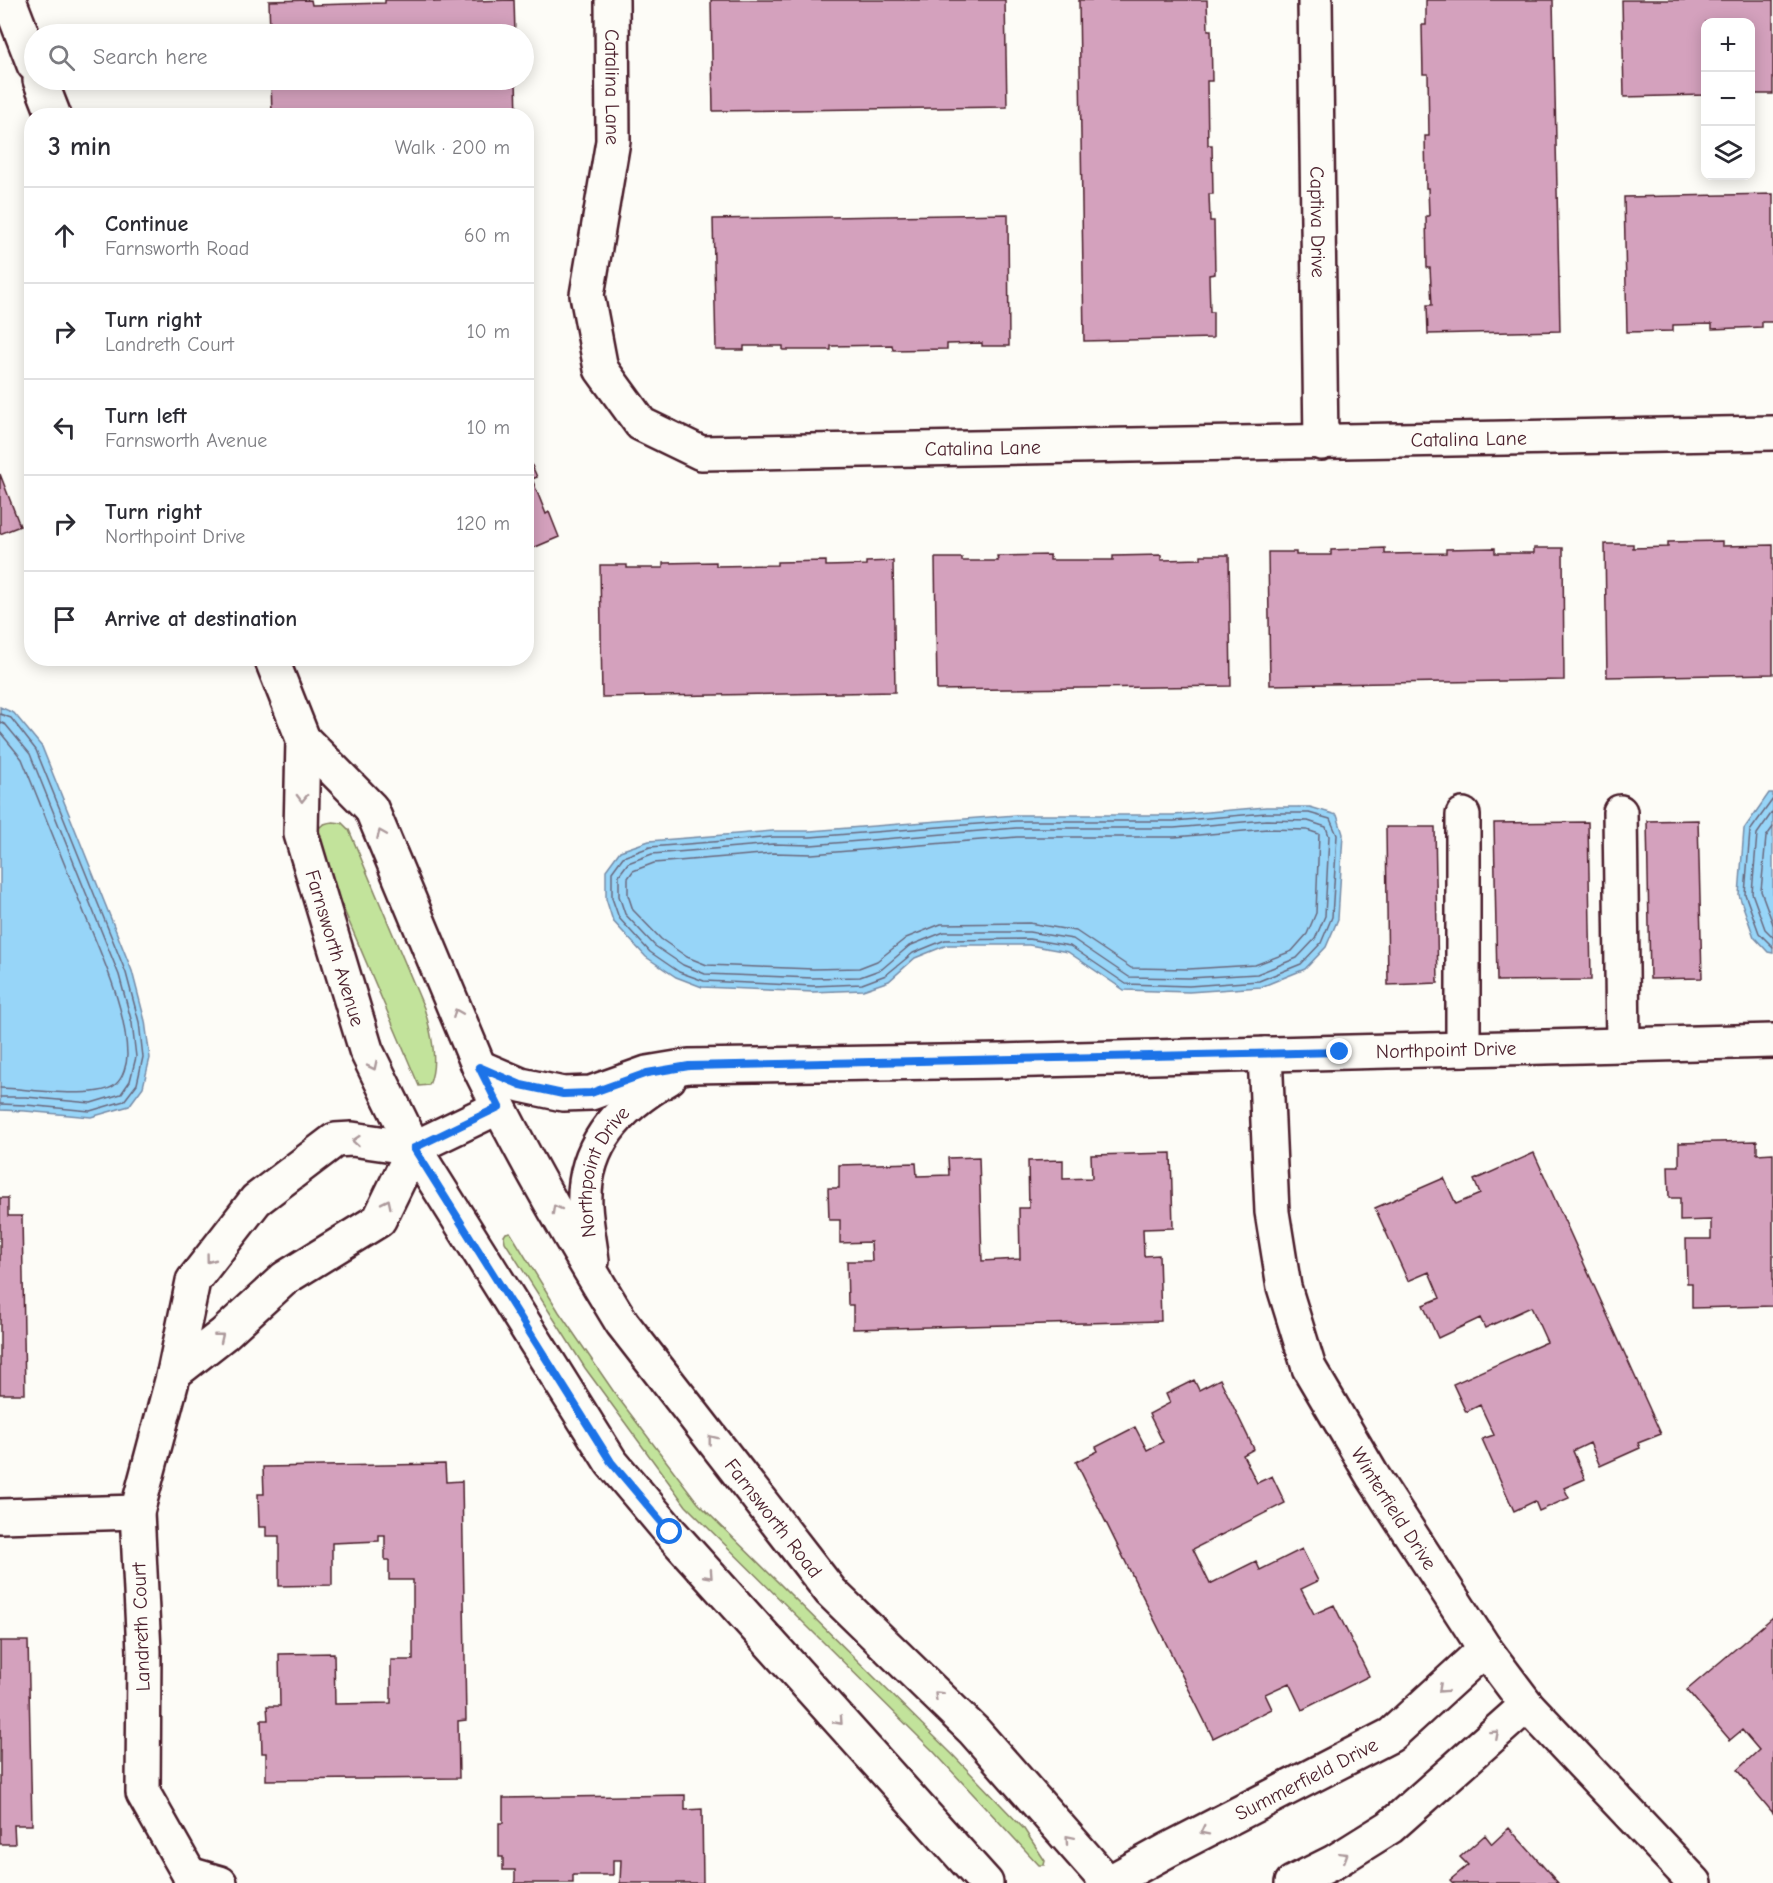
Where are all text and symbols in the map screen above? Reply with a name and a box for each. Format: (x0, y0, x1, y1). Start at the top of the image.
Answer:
map controls (1701, 18, 1755, 180)
button: + (1701, 18, 1755, 72)
search box (24, 24, 534, 90)
street label: Catalina Lane (601, 29, 625, 145)
icon: search (45, 41, 78, 74)
text: Search here (93, 44, 208, 70)
button: − (1701, 72, 1755, 126)
button: layers (1701, 126, 1755, 180)
text: 3 min (48, 132, 111, 162)
text: Walk · 200 m (395, 136, 510, 159)
street label: Captiva Drive (1306, 166, 1330, 278)
text: Continue (105, 211, 188, 237)
icon: ahead (48, 219, 81, 252)
text: 60 m (464, 224, 510, 247)
text: Farnsworth Road (105, 237, 249, 260)
text: Turn right (105, 307, 202, 333)
icon: right (48, 315, 81, 348)
text: 10 m (467, 320, 510, 343)
text: Landreth Court (105, 333, 234, 356)
text: Turn left (105, 403, 187, 429)
icon: left (48, 411, 81, 444)
text: 10 m (467, 416, 510, 439)
street label: Catalina Lane (1410, 426, 1527, 451)
text: Farnsworth Avenue (105, 429, 267, 452)
street label: Catalina Lane (925, 435, 1041, 460)
text: Turn right (105, 499, 202, 525)
icon: right (48, 507, 81, 540)
text: 120 m (456, 512, 510, 535)
text: Northpoint Drive (105, 525, 245, 548)
icon: arrive (48, 603, 81, 636)
text: Arrive at destination (105, 606, 297, 632)
one-way arrow (296, 793, 308, 802)
one-way arrow (376, 829, 388, 840)
street label: Farnsworth Avenue (301, 867, 370, 1029)
one-way arrow (452, 1009, 464, 1020)
street label: Northpoint Drive (1376, 1036, 1517, 1063)
route end (1326, 1038, 1352, 1064)
one-way arrow (366, 1059, 378, 1070)
street label: Northpoint Drive (573, 1101, 634, 1239)
one-way arrow (351, 1134, 360, 1147)
one-way arrow (379, 1199, 391, 1210)
one-way arrow (552, 1205, 563, 1215)
one-way arrow (207, 1253, 218, 1264)
one-way arrow (214, 1333, 225, 1344)
one-way arrow (709, 1435, 720, 1446)
street label: Winterfield Drive (1347, 1443, 1442, 1574)
street label: Farnsworth Road (720, 1454, 827, 1582)
route start (656, 1518, 682, 1544)
street label: Landreth Court (127, 1561, 155, 1692)
one-way arrow (702, 1568, 713, 1579)
one-way arrow (1438, 1682, 1449, 1693)
one-way arrow (934, 1692, 945, 1703)
one-way arrow (832, 1714, 843, 1725)
one-way arrow (1488, 1730, 1499, 1741)
street label: Summerfield Drive (1231, 1732, 1381, 1825)
one-way arrow (1200, 1824, 1211, 1836)
one-way arrow (1065, 1835, 1076, 1846)
one-way arrow (1337, 1852, 1348, 1863)

